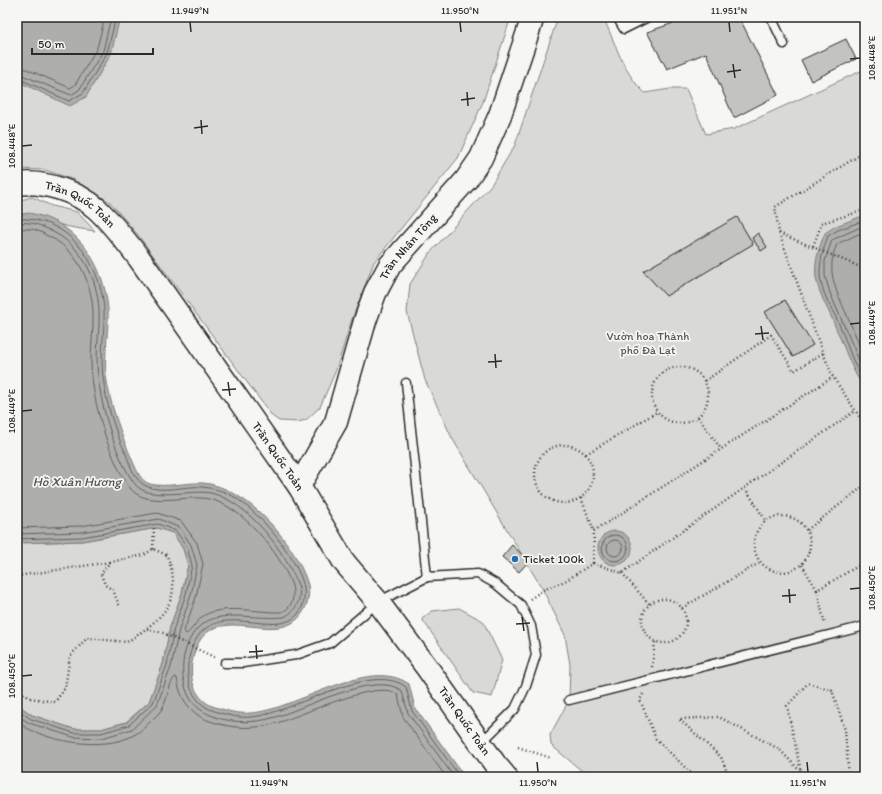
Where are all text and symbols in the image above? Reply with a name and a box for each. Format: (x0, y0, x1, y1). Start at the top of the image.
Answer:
text: 11.949°N (171, 4, 209, 17)
text: 11.950°N (441, 4, 479, 17)
text: 11.951°N (711, 4, 748, 17)
scale bar (32, 30, 153, 56)
text: 108.448°E (865, 35, 878, 80)
text: 50 m (38, 37, 64, 51)
text: 108.448°E (5, 123, 18, 168)
street label: Trần Quốc Toản (44, 178, 119, 231)
street label: Trần Nhân Tông (376, 210, 440, 282)
text: 108.449°E (865, 300, 878, 345)
park label: Vườn hoa Thành phố Đà Lạt (607, 329, 689, 357)
text: 108.449°E (5, 388, 18, 433)
street label: Trần Quốc Toản (249, 419, 307, 493)
water label: Hồ Xuân Hương (33, 474, 123, 489)
place label: Ticket 100k (523, 552, 585, 566)
marker: Ticket 100k (510, 554, 520, 564)
text: 108.450°E (865, 565, 878, 610)
text: 108.450°E (5, 653, 18, 698)
street label: Trần Quốc Toản (435, 684, 494, 758)
text: 11.949°N (250, 776, 288, 789)
text: 11.950°N (519, 776, 557, 789)
text: 11.951°N (790, 776, 827, 789)

